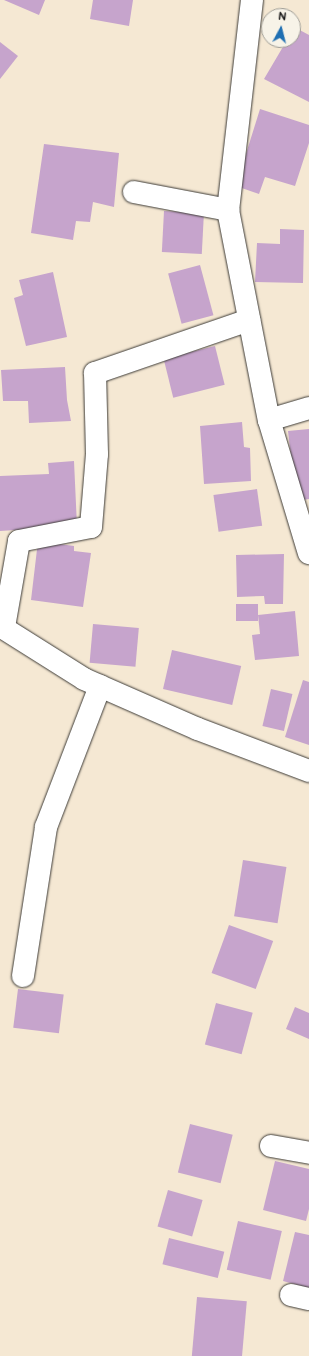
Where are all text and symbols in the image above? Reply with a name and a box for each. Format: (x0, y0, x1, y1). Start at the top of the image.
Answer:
north arrow (261, 8, 301, 48)
text: N (277, 10, 287, 24)

